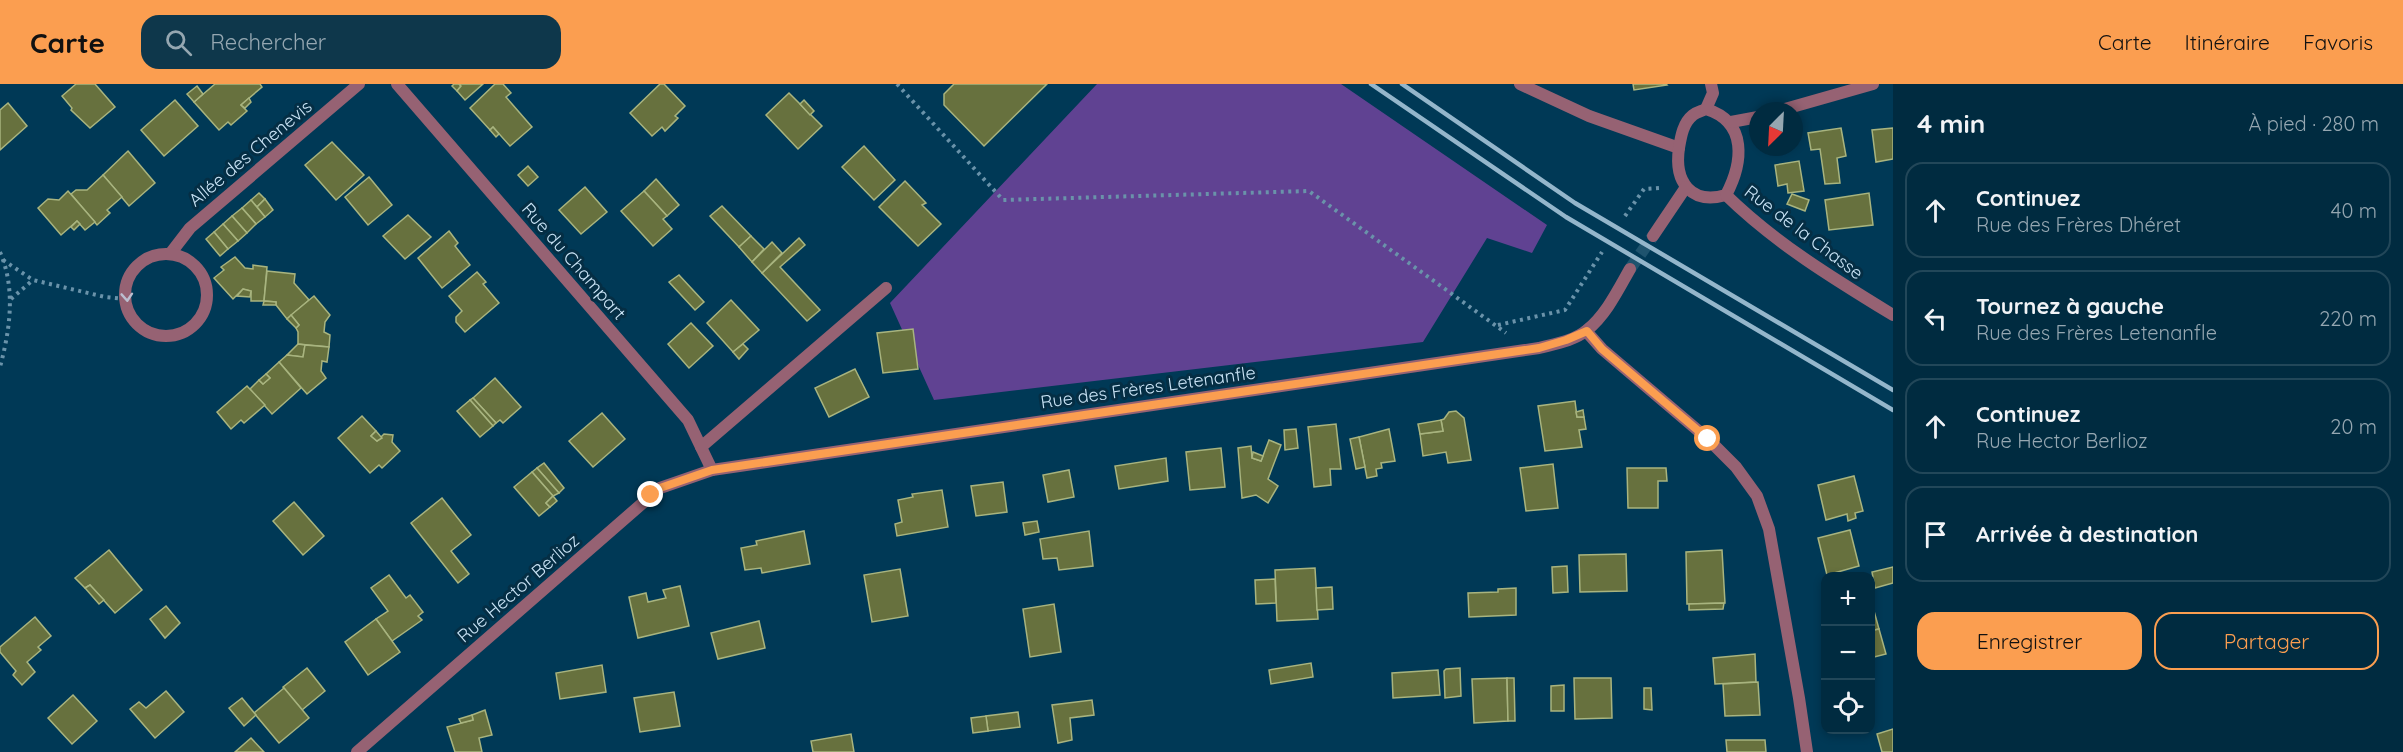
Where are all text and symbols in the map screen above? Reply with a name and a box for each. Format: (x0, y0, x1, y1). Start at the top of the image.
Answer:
search box (141, 15, 561, 69)
text: Carte (30, 25, 105, 60)
icon: search (162, 26, 195, 59)
text: Rechercher (210, 28, 326, 56)
text: Carte (2098, 29, 2152, 55)
text: Itinéraire (2185, 29, 2270, 55)
text: Favoris (2303, 29, 2373, 55)
street label: Allée des Chenevis (184, 95, 316, 211)
north arrow (1749, 102, 1803, 156)
text: 4 min (1917, 107, 1985, 140)
text: À pied · 280 m (2248, 111, 2379, 136)
street label: Rue de la Chasse (1740, 180, 1868, 284)
text: Continuez (1976, 184, 2080, 212)
icon: ahead (1919, 194, 1952, 227)
street label: Rue du Champart (517, 198, 631, 324)
text: 40 m (2331, 198, 2377, 223)
text: Rue des Frères Dhéret (1976, 212, 2181, 237)
one-way arrow (120, 292, 133, 301)
text: Tournez à gauche (1976, 292, 2164, 320)
icon: left (1919, 302, 1952, 335)
text: 220 m (2319, 306, 2377, 331)
text: Rue des Frères Letenanfle (1976, 320, 2217, 345)
street label: Rue des Frères Letenanfle (1039, 361, 1257, 413)
text: Continuez (1976, 400, 2080, 428)
icon: ahead (1919, 410, 1952, 443)
text: 20 m (2330, 414, 2377, 439)
route start (1694, 425, 1720, 451)
text: Rue Hector Berlioz (1976, 428, 2148, 453)
route end (637, 481, 663, 507)
icon: arrive (1919, 518, 1952, 551)
text: Arrivée à destination (1976, 520, 2198, 548)
street label: Rue Hector Berlioz (452, 529, 584, 647)
map controls (1821, 572, 1875, 734)
button: + (1821, 572, 1875, 626)
button: Enregistrer (1917, 612, 2142, 670)
button: Partager (2154, 612, 2379, 670)
button: − (1821, 626, 1875, 680)
button: locate (1821, 680, 1875, 734)

